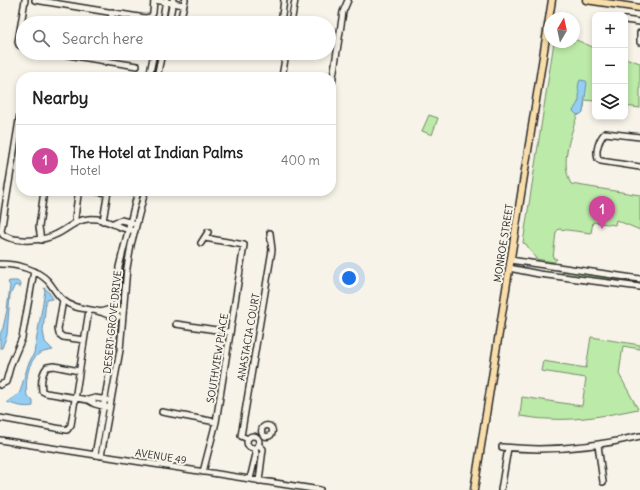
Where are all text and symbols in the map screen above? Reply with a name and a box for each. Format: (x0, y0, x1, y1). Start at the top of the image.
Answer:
north arrow (544, 12, 580, 48)
map controls (592, 12, 628, 120)
button: + (592, 12, 628, 48)
search box (16, 16, 336, 60)
icon: search (30, 27, 52, 49)
text: Search here (62, 29, 143, 48)
button: − (592, 48, 628, 84)
button: layers (592, 84, 628, 120)
text: Nearby (32, 87, 88, 109)
text: The Hotel at Indian Palms (70, 143, 243, 162)
text: 1 (42, 152, 48, 169)
text: 400 m (281, 152, 320, 169)
text: Hotel (70, 162, 101, 179)
pin: 1 (589, 196, 615, 229)
street label: MONROE STREET (491, 203, 516, 283)
your location (339, 268, 359, 288)
street label: DESERT GROVE DRIVE (101, 270, 124, 374)
street label: ANASTACIA COURT (234, 292, 263, 382)
street label: SOUTHVIEW PLACE (204, 312, 231, 404)
street label: AVENUE 49 (134, 446, 188, 467)

